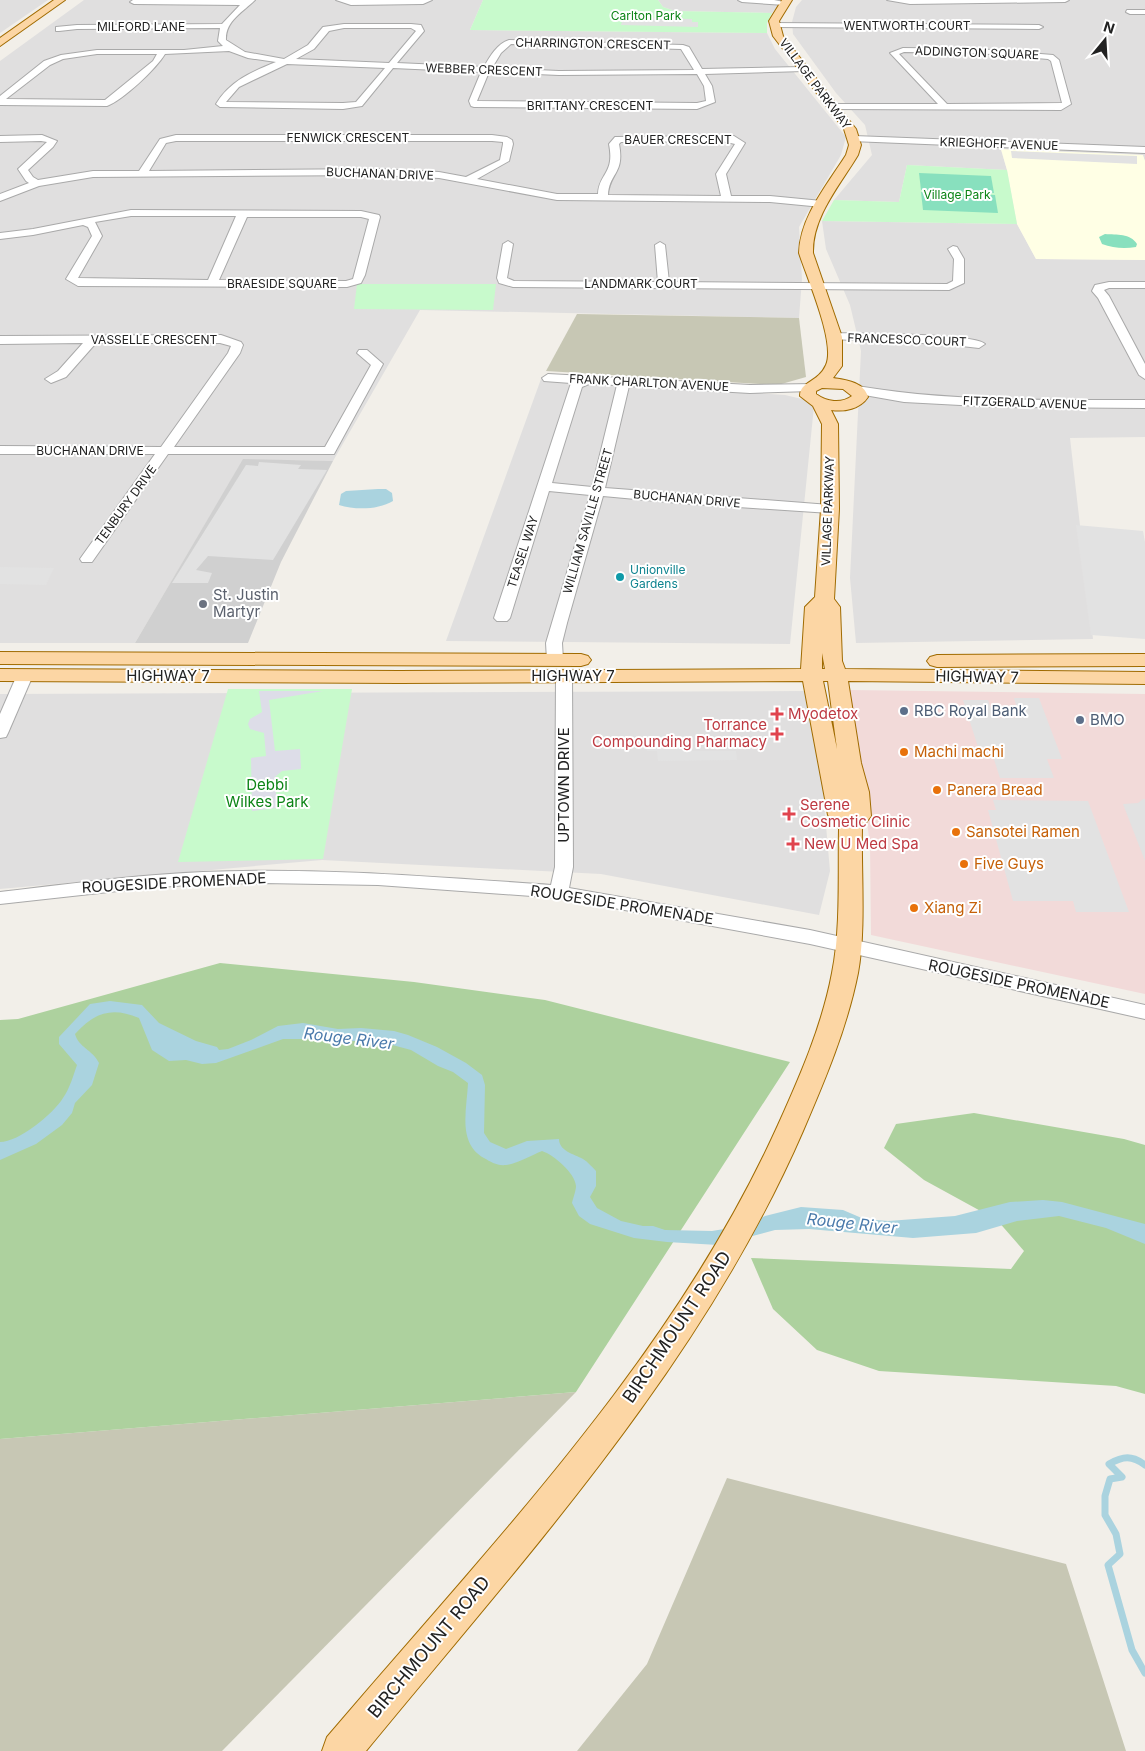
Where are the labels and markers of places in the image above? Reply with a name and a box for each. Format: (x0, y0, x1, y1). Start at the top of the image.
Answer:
place label: Unionville Gardens (630, 562, 686, 591)
marker: Unionville Gardens (614, 571, 626, 583)
place label: St. Justin Martyr (213, 585, 279, 621)
marker: St. Justin Martyr (197, 598, 209, 610)
place label: RBC Royal Bank (914, 701, 1028, 720)
place label: Myodetox (788, 704, 858, 723)
marker: RBC Royal Bank (898, 705, 910, 717)
marker: Myodetox (770, 707, 784, 721)
place label: BMO (1090, 710, 1125, 729)
marker: BMO (1074, 714, 1086, 726)
place label: Torrance Compounding Pharmacy (592, 715, 768, 751)
marker: Torrance Compounding Pharmacy (771, 728, 783, 740)
place label: Machi machi (914, 742, 1004, 761)
marker: Machi machi (898, 746, 910, 758)
place label: Panera Bread (947, 780, 1043, 799)
marker: Panera Bread (931, 784, 943, 796)
place label: Serene Cosmetic Clinic (800, 795, 910, 831)
marker: Serene Cosmetic Clinic (782, 807, 796, 821)
place label: Sansotei Ramen (966, 822, 1080, 841)
marker: Sansotei Ramen (950, 826, 962, 838)
place label: New U Med Spa (804, 834, 919, 853)
marker: New U Med Spa (786, 837, 800, 851)
place label: Five Guys (974, 854, 1044, 873)
marker: Five Guys (958, 858, 970, 870)
place label: Xiang Zi (924, 898, 982, 917)
marker: Xiang Zi (908, 902, 920, 914)

